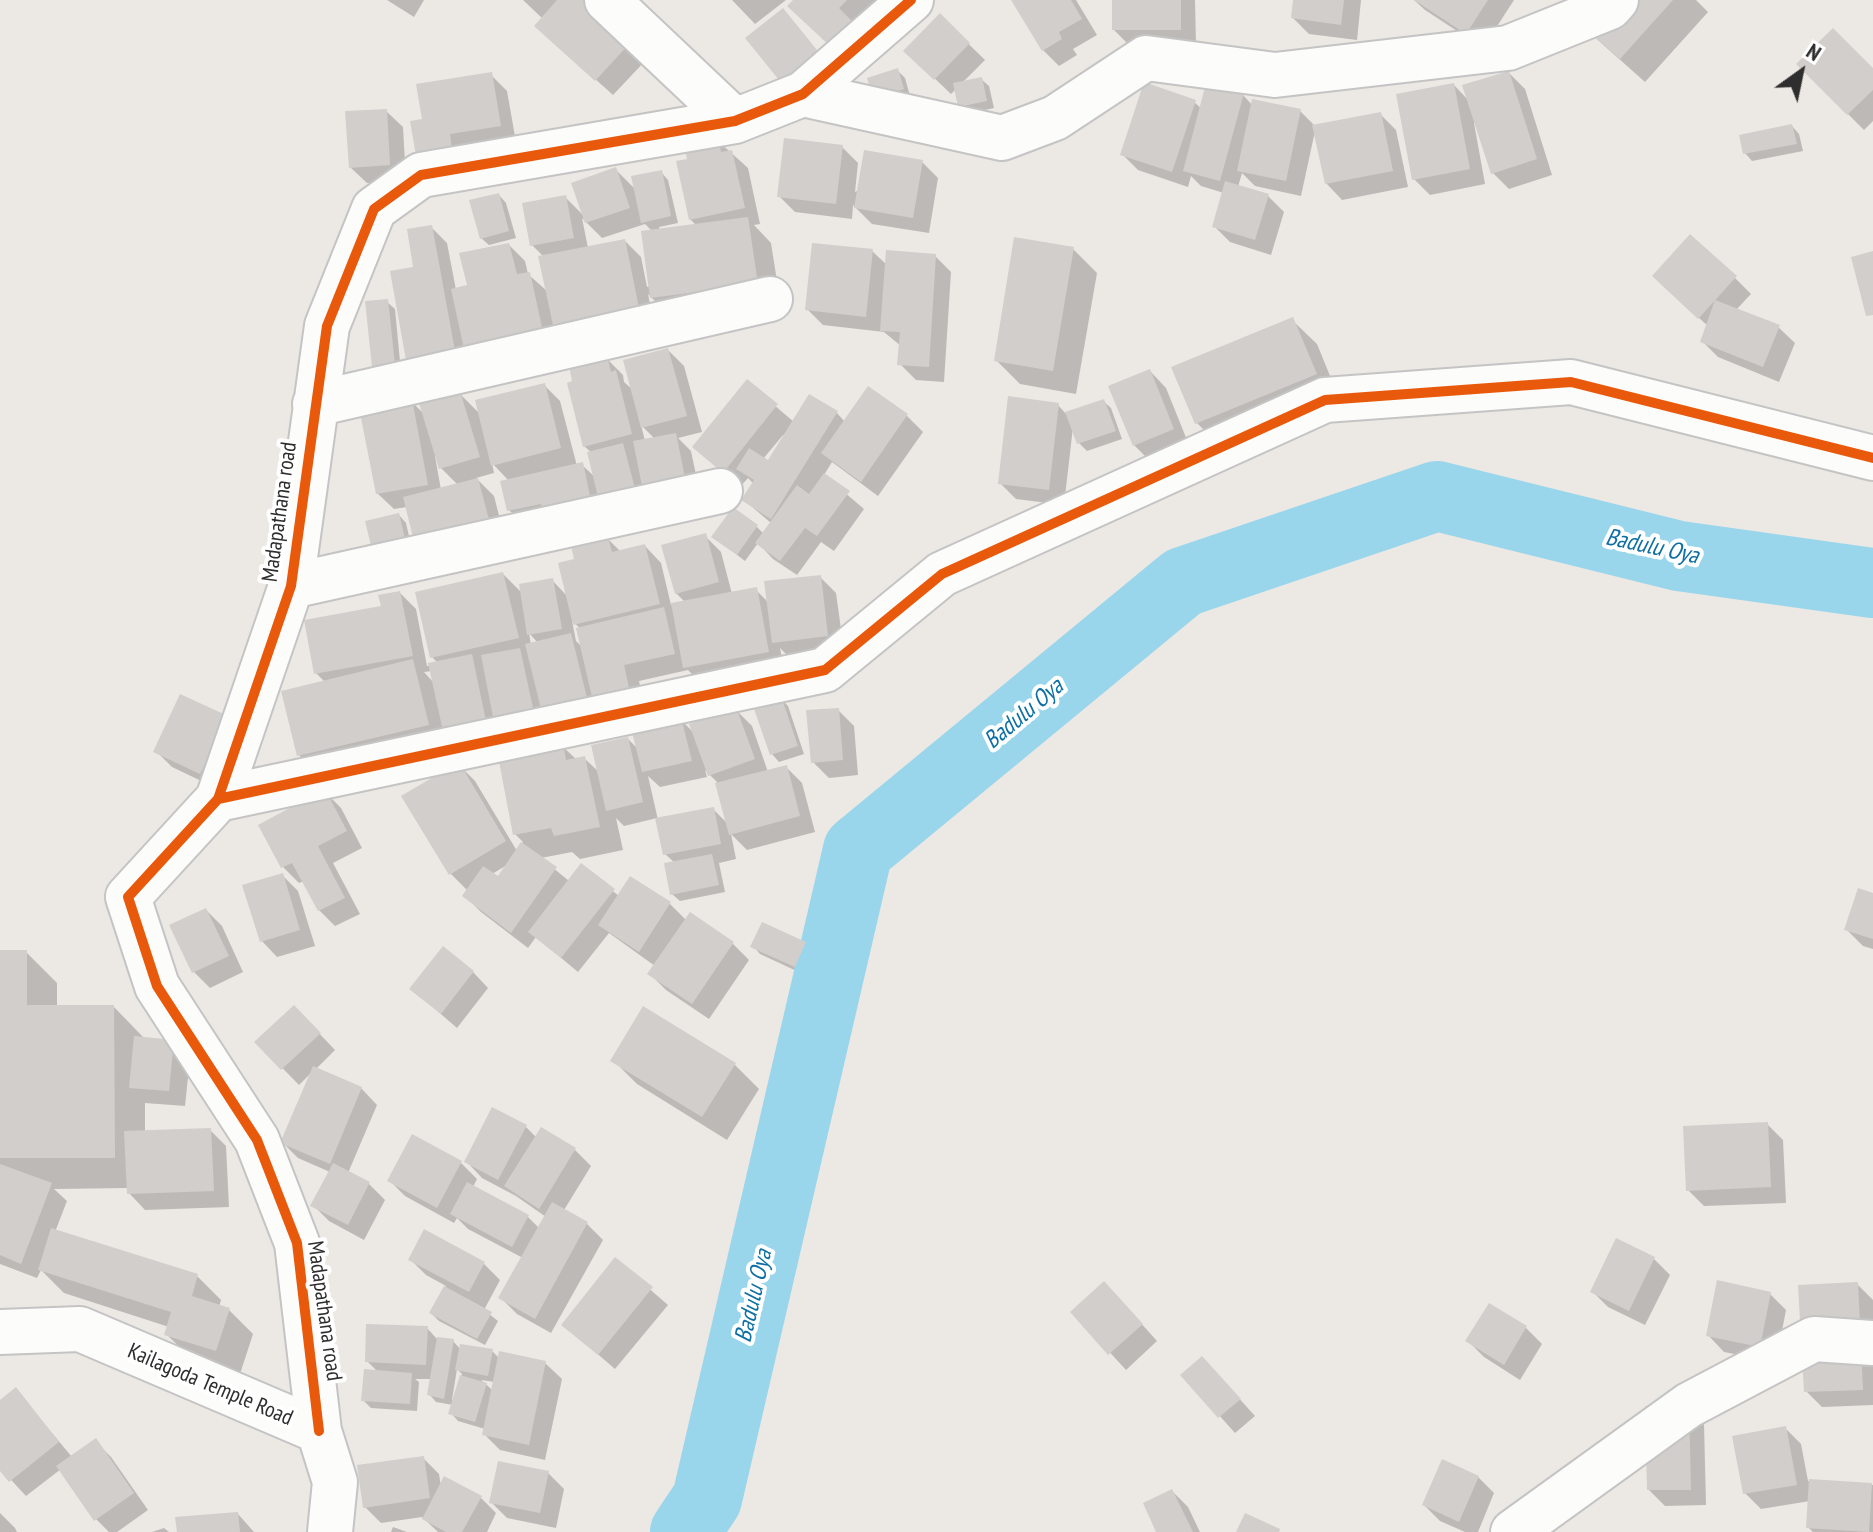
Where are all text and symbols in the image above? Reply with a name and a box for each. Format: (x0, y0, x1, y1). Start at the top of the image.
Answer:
north arrow (1761, 32, 1841, 112)
text: N (1801, 37, 1827, 67)
street label: Madapathana road (257, 440, 303, 584)
water label: Badulu Oya (1603, 523, 1701, 571)
water label: Badulu Oya (979, 673, 1069, 755)
street label: Madapathana road (301, 1239, 347, 1383)
water label: Badulu Oya (729, 1247, 779, 1345)
street label: Kailagoda Temple Road (123, 1338, 297, 1432)

